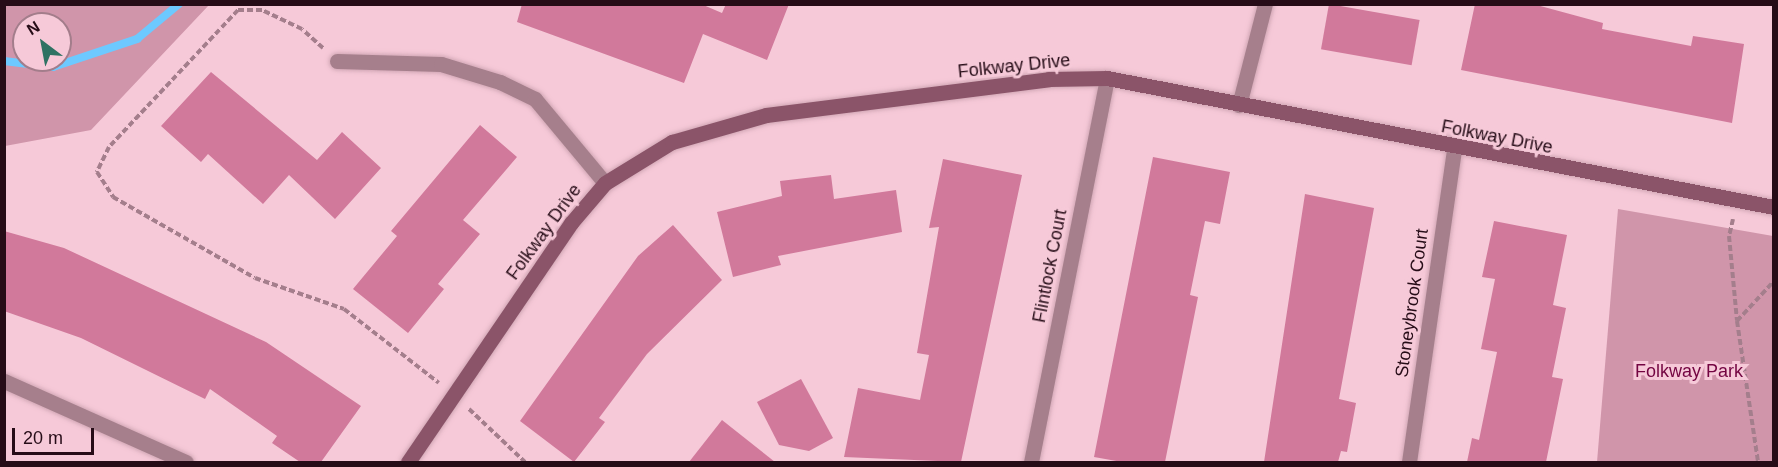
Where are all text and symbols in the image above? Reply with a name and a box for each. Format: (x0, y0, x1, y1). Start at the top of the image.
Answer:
north arrow (12, 12, 72, 72)
text: N (24, 18, 43, 38)
street label: Folkway Drive (957, 49, 1071, 83)
street label: Folkway Drive (1439, 116, 1555, 158)
street label: Folkway Drive (502, 180, 586, 284)
street label: Flintlock Court (1028, 207, 1072, 325)
street label: Stoneybrook Court (1391, 227, 1433, 379)
park label: Folkway Park (1635, 360, 1743, 382)
scale bar (15, 416, 98, 454)
text: 20 m (23, 428, 63, 448)

